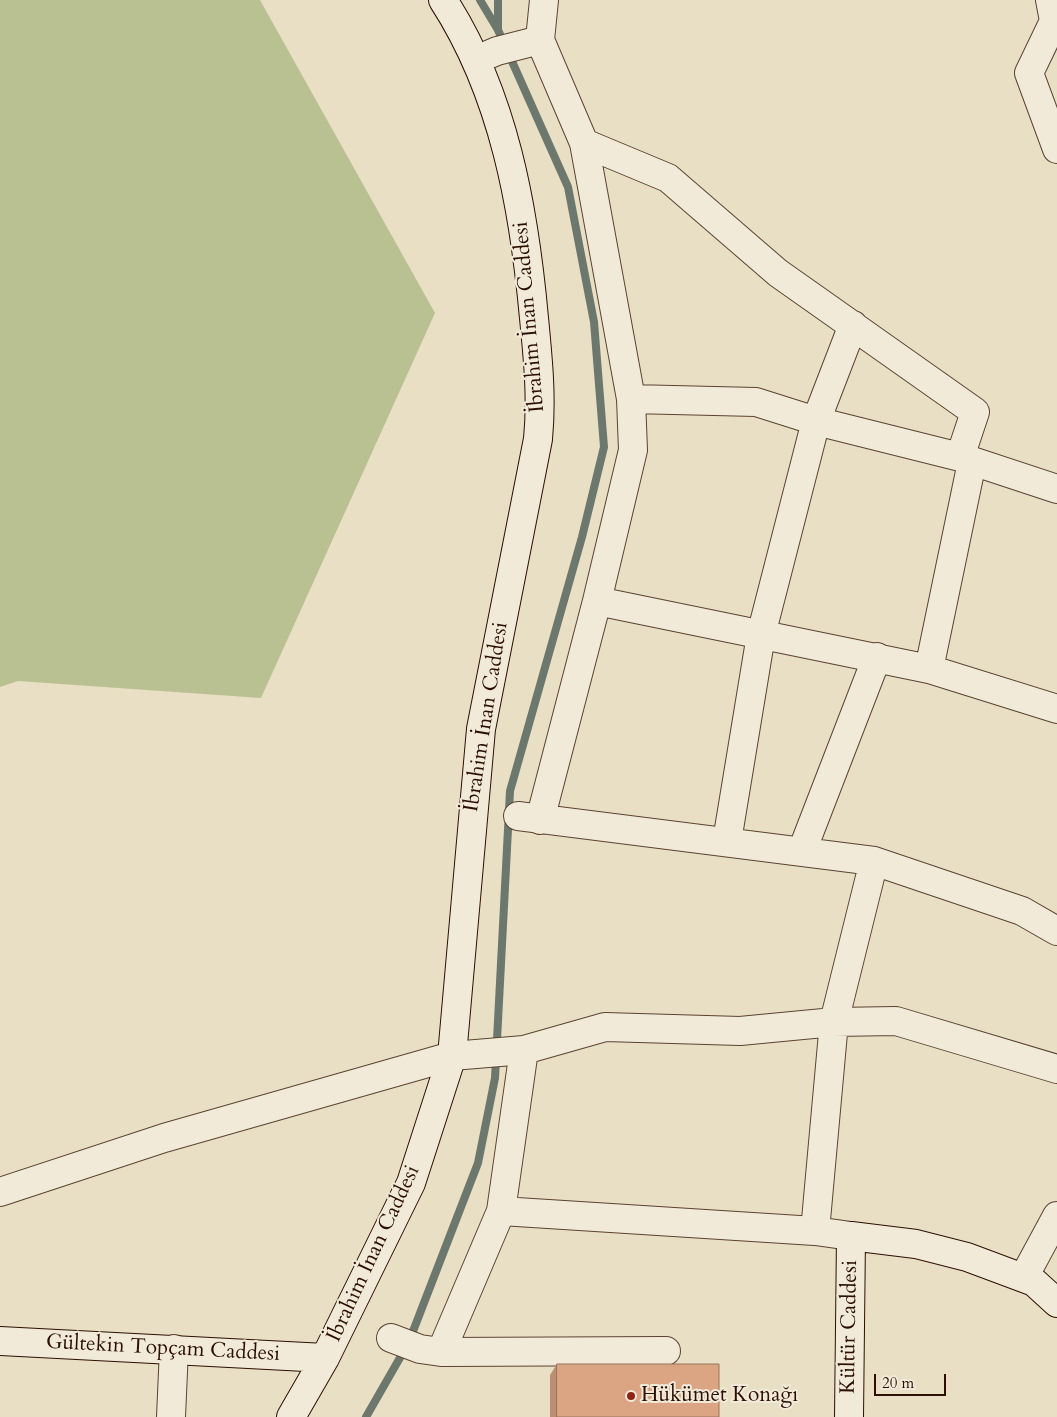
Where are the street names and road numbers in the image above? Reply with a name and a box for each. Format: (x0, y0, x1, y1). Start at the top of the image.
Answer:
street label: İbrahim İnan Caddesi (509, 220, 551, 414)
street label: İbrahim İnan Caddesi (460, 620, 514, 814)
street label: İbrahim İnan Caddesi (322, 1162, 426, 1346)
street label: Kültür Caddesi (836, 1260, 864, 1394)
street label: Gültekin Topçam Caddesi (45, 1330, 281, 1368)

